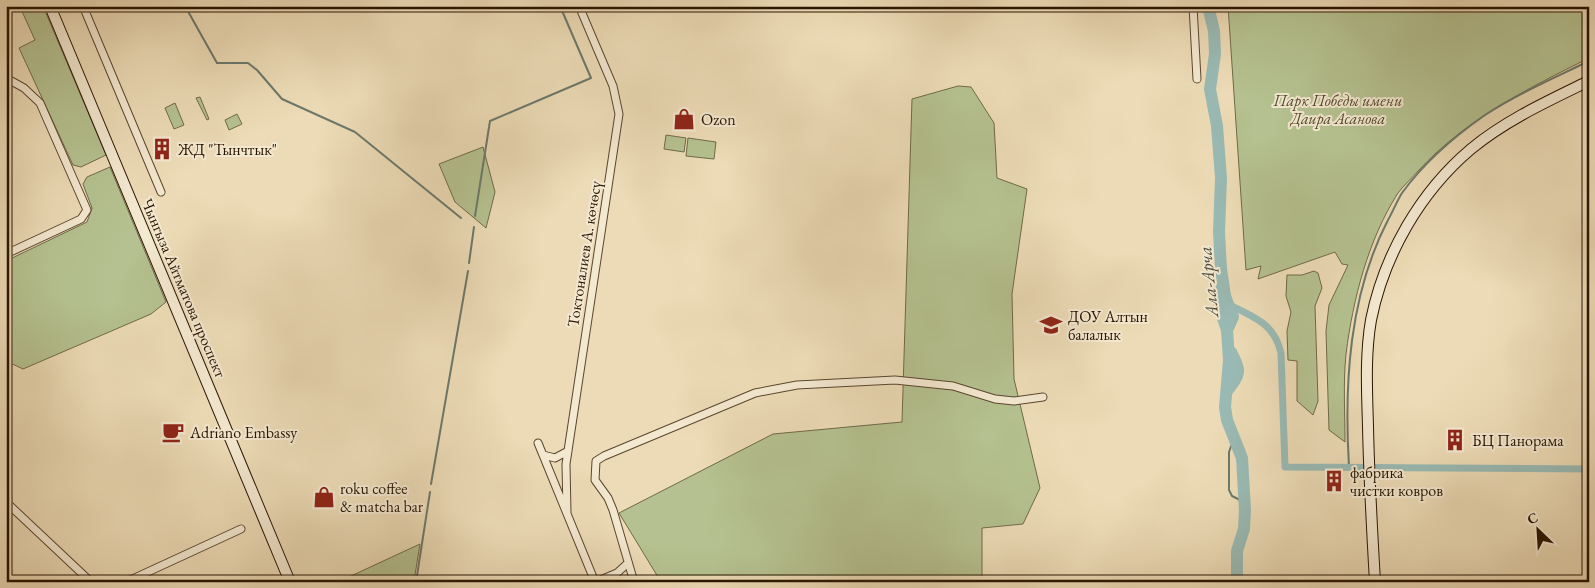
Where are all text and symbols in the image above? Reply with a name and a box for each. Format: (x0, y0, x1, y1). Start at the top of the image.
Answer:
park label: Парк Победы имени Даира Асанова (1273, 90, 1402, 129)
shop icon: Ozon (671, 106, 697, 132)
place label: Ozon (701, 109, 736, 130)
building icon: ЖД "Тынчтык" (149, 136, 175, 162)
place label: ЖД "Тынчтык" (177, 139, 277, 160)
street label: Токтоналиев А. көчөсү (562, 178, 606, 329)
street label: Чынгыза Айтматова проспект (137, 195, 231, 381)
water label: Ала-Арча (1193, 245, 1224, 321)
place label: ДОУ Алтын балалык (1068, 306, 1148, 345)
school or university icon: ДОУ Алтын балалык (1038, 312, 1064, 338)
cafe icon: Adriano Embassy (160, 419, 186, 445)
place label: Adriano Embassy (189, 422, 298, 443)
building icon: БЦ Панорама (1442, 427, 1468, 453)
place label: БЦ Панорама (1472, 430, 1564, 451)
place label: фабрика чистки ковров (1350, 462, 1443, 501)
building icon: фабрика чистки ковров (1321, 468, 1347, 494)
place label: roku coffee & matcha bar (340, 478, 424, 517)
shop icon: roku coffee & matcha bar (311, 484, 337, 510)
north arrow (1512, 506, 1562, 556)
text: С (1524, 508, 1541, 528)

